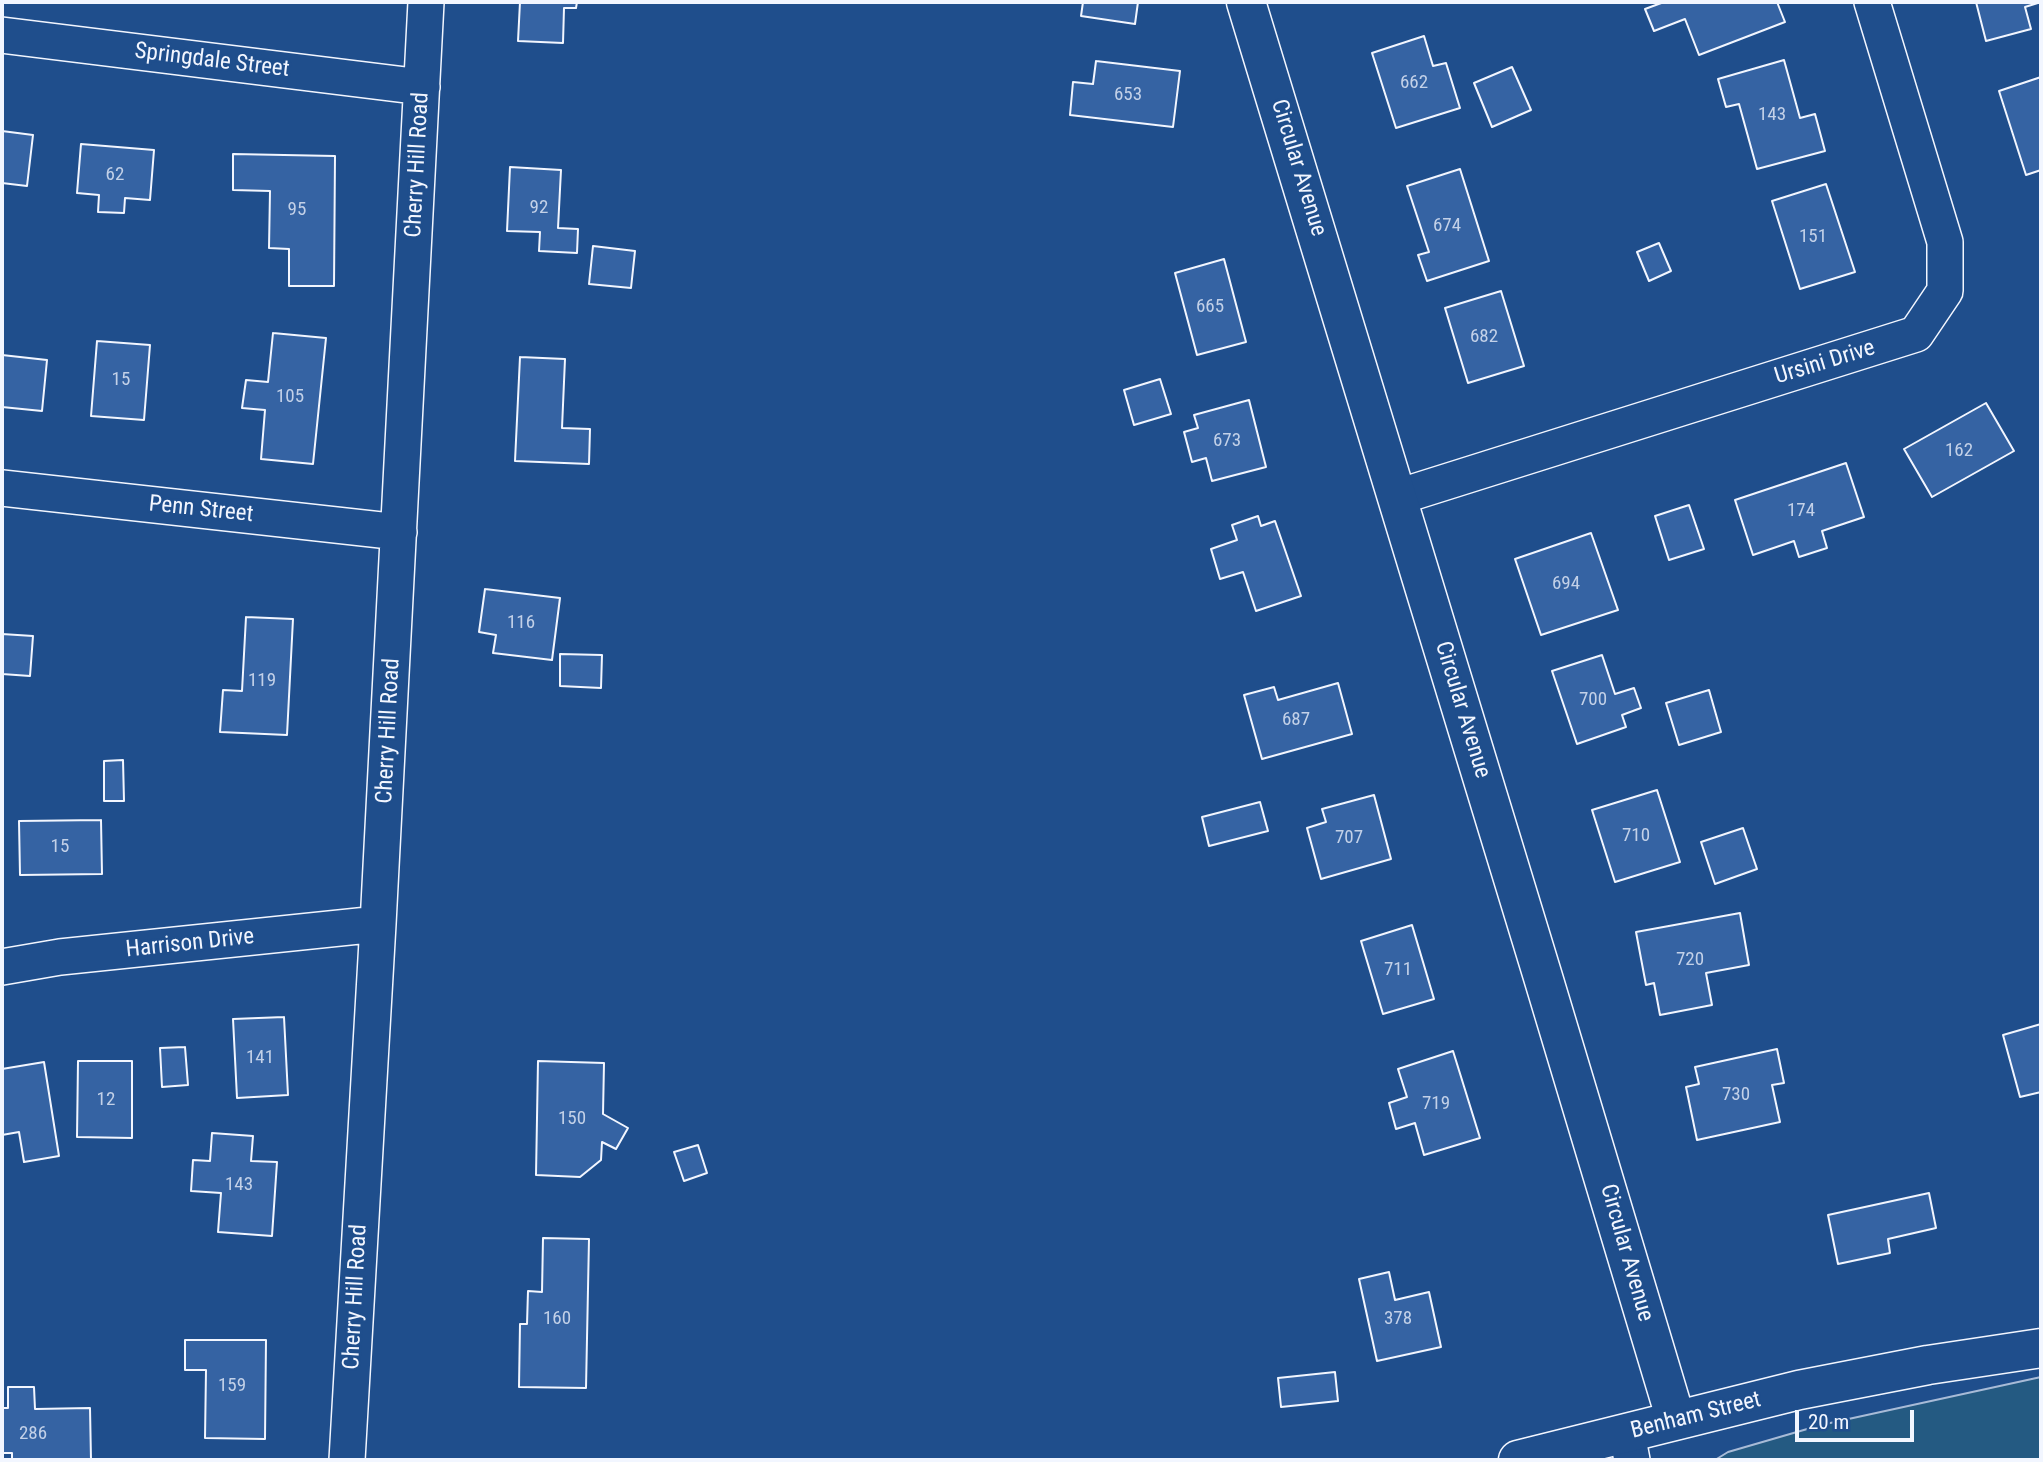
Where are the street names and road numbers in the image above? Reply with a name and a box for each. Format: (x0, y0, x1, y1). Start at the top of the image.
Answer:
street label: Springdale Street (133, 38, 291, 84)
street label: Cherry Hill Road (400, 92, 436, 238)
street label: Circular Avenue (1264, 96, 1332, 240)
street label: Ursini Drive (1772, 335, 1878, 391)
street label: Penn Street (147, 491, 255, 529)
street label: Circular Avenue (1428, 638, 1496, 782)
street label: Cherry Hill Road (371, 658, 407, 804)
street label: Harrison Drive (124, 924, 256, 964)
street label: Circular Avenue (1593, 1181, 1659, 1325)
street label: Cherry Hill Road (338, 1224, 374, 1370)
street label: Benham Street (1628, 1387, 1764, 1445)

